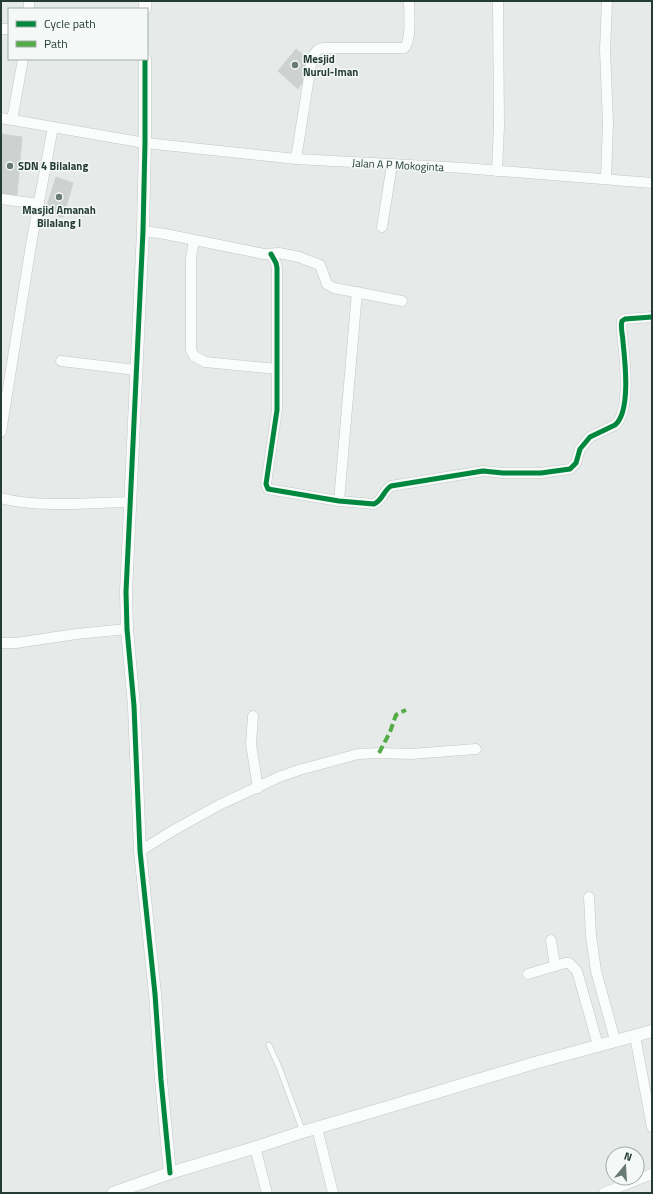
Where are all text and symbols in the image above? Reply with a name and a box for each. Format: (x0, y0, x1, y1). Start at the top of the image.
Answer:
legend (8, 8, 148, 60)
text: Cycle path (44, 14, 96, 33)
text: Path (44, 34, 68, 53)
place label: Mesjid Nurul-Iman (303, 51, 358, 80)
marker: Mesjid Nurul-Iman (290, 60, 300, 70)
street label: Jalan A P Mokoginta (352, 155, 445, 175)
place label: SDN 4 Bilalang (18, 158, 88, 174)
marker: SDN 4 Bilalang (5, 161, 15, 171)
marker: Masjid Amanah Bilalang I (54, 192, 64, 202)
place label: Masjid Amanah Bilalang I (22, 202, 96, 231)
north arrow (605, 1146, 645, 1186)
text: N (622, 1148, 634, 1165)

